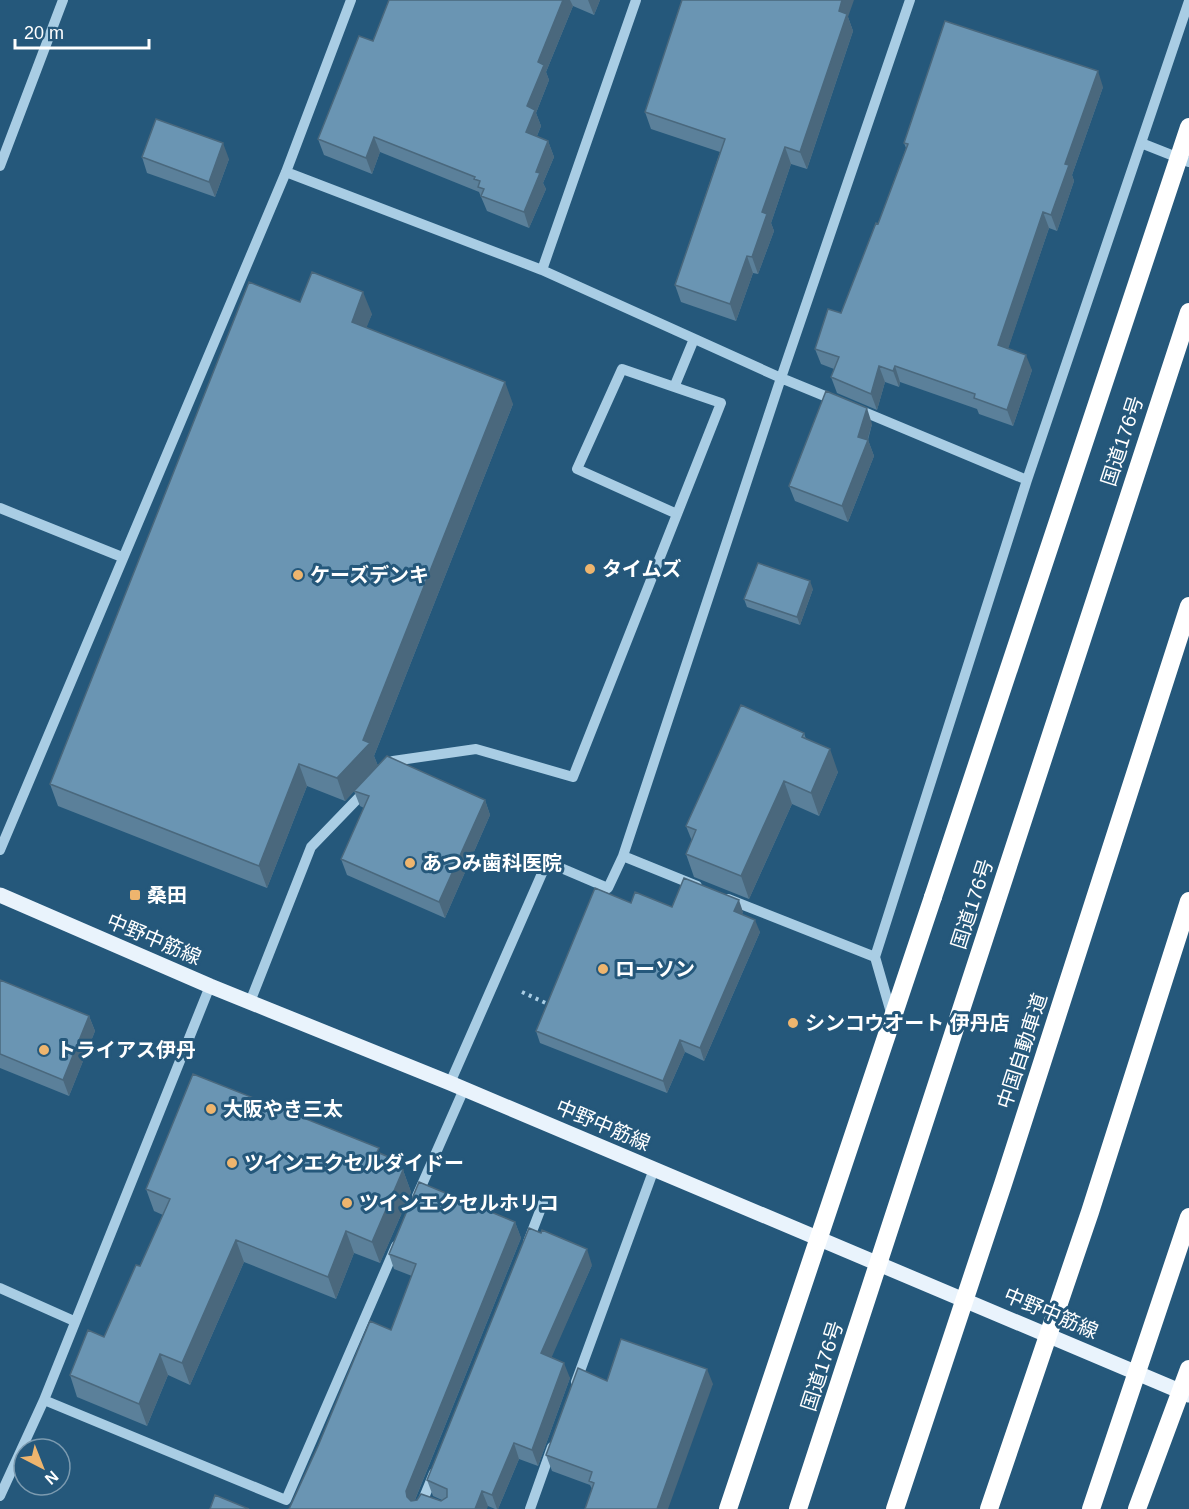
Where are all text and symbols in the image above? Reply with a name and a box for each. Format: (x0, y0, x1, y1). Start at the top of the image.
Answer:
scale bar (15, 12, 148, 50)
text: 20 m (24, 23, 64, 43)
street label: 国道176号 (1097, 393, 1147, 489)
place label: タイムズ (602, 558, 682, 580)
marker: タイムズ (583, 562, 597, 576)
place label: ケーズデンキ (310, 564, 429, 586)
marker: ケーズデンキ (291, 568, 305, 582)
place label: あつみ歯科医院 (422, 852, 562, 874)
marker: あつみ歯科医院 (403, 856, 417, 870)
street label: 国道176号 (947, 856, 997, 952)
place label: 桑田 (147, 884, 187, 906)
marker: 桑田 (128, 888, 142, 902)
street label: 中野中筋線 (104, 909, 204, 969)
place label: ローソン (615, 958, 695, 980)
marker: ローソン (596, 962, 610, 976)
street label: 中国自動車道 (993, 991, 1051, 1111)
place label: シンコウオート 伊丹店 (805, 1012, 1010, 1034)
marker: シンコウオート 伊丹店 (786, 1016, 800, 1030)
place label: トライアス伊丹 (56, 1039, 196, 1061)
marker: トライアス伊丹 (37, 1043, 51, 1057)
street label: 中野中筋線 (553, 1095, 653, 1155)
place label: 大阪やき三太 (223, 1098, 343, 1120)
marker: 大阪やき三太 (204, 1102, 218, 1116)
place label: ツインエクセルダイドー (244, 1152, 464, 1174)
marker: ツインエクセルダイドー (225, 1156, 239, 1170)
place label: ツインエクセルホリコ (359, 1192, 559, 1214)
marker: ツインエクセルホリコ (340, 1196, 354, 1210)
street label: 中野中筋線 (1001, 1283, 1101, 1343)
street label: 国道176号 (797, 1318, 847, 1414)
north arrow (12, 1437, 72, 1497)
text: N (42, 1468, 62, 1488)

